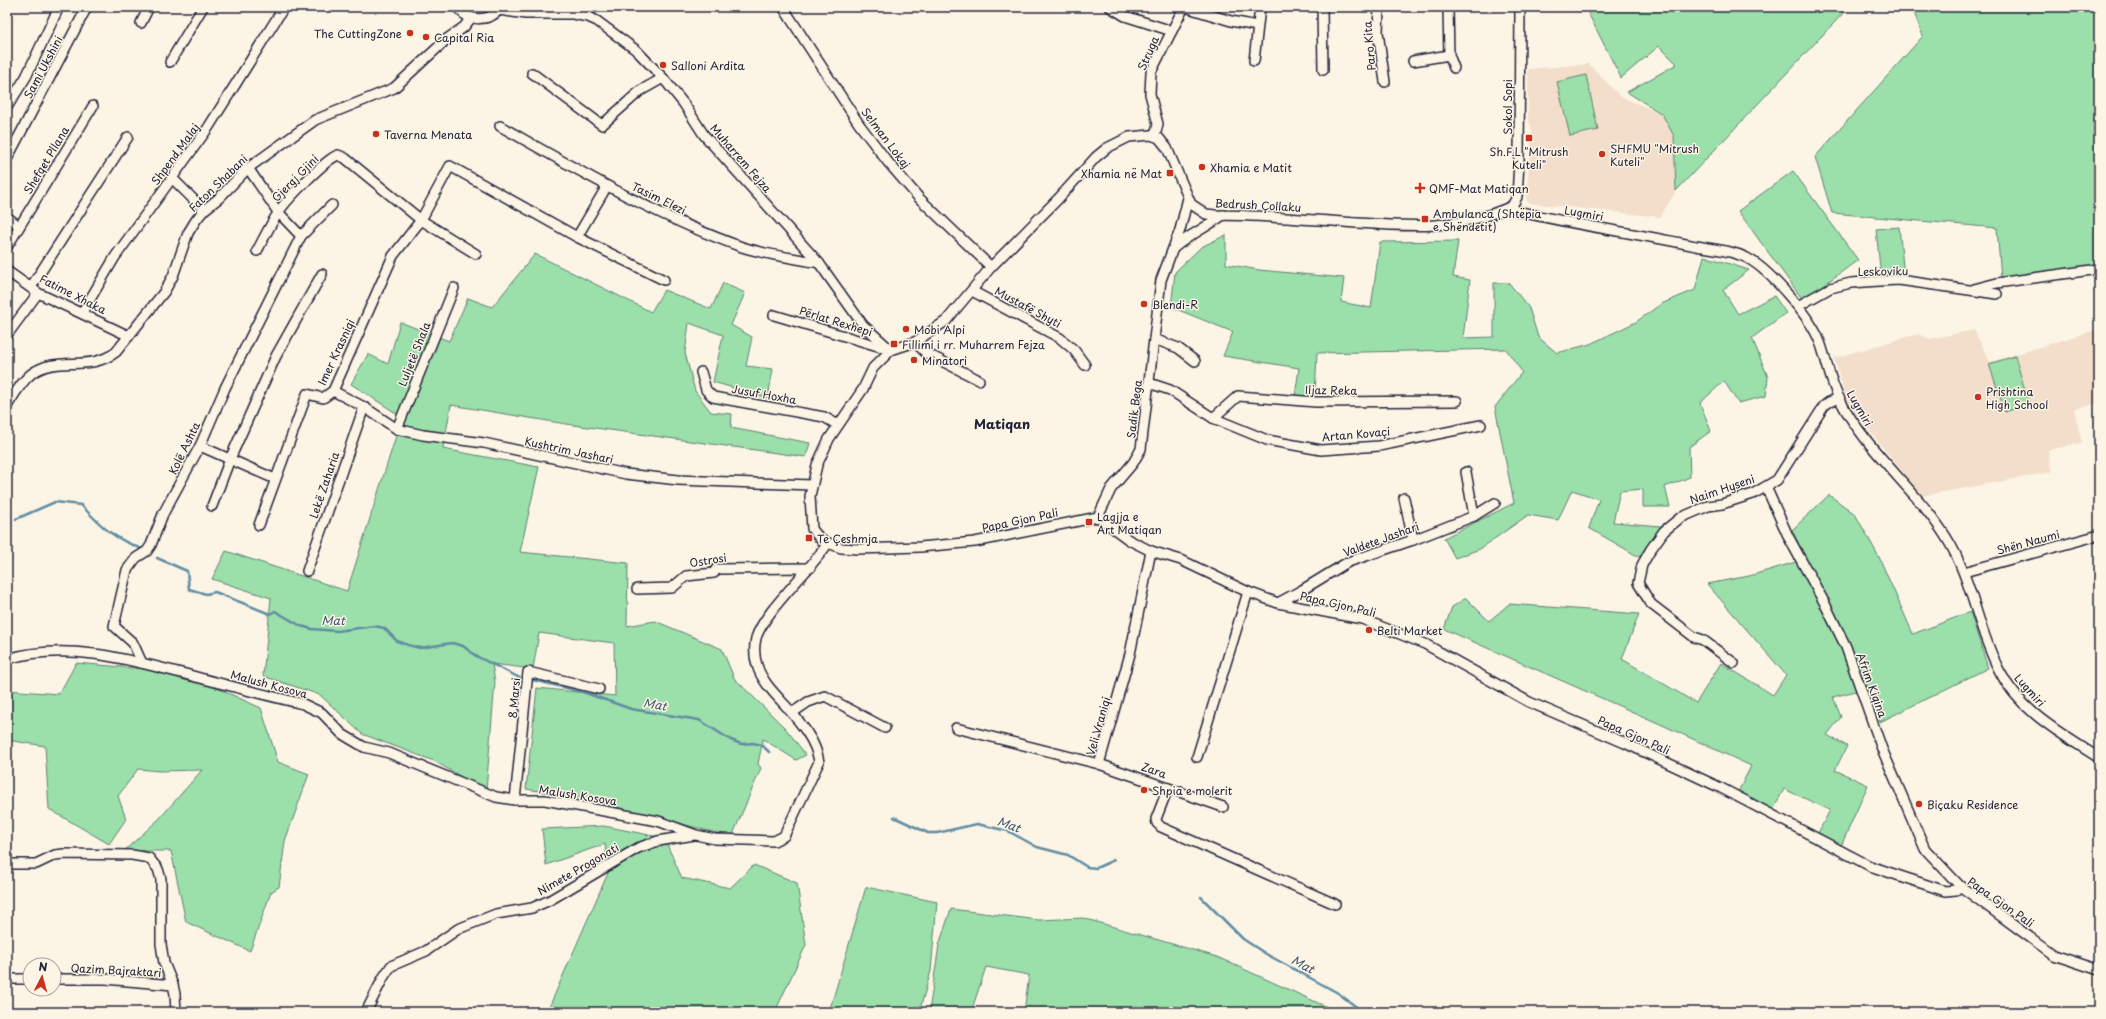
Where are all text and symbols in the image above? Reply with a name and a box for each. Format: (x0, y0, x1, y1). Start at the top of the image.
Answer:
street label: Paro Kita (1358, 21, 1380, 71)
place label: The CuttingZone (314, 25, 402, 42)
marker: The CuttingZone (405, 28, 415, 38)
place label: Capital Ria (434, 29, 494, 46)
marker: Capital Ria (421, 32, 431, 42)
street label: Sami Ukshini (19, 33, 67, 101)
street label: Struga (1133, 33, 1163, 73)
place label: Salloni Ardita (671, 57, 746, 74)
marker: Salloni Ardita (658, 60, 668, 70)
street label: Sokol Sopi (1499, 79, 1516, 135)
street label: Selman Lokaj (857, 104, 915, 172)
street label: Shpend Malaj (147, 120, 203, 188)
street label: Muharrem Fejza (706, 120, 776, 196)
street label: Shefqet Pllana (19, 123, 73, 197)
place label: Taverna Menata (384, 126, 472, 143)
marker: Taverna Menata (371, 129, 381, 139)
marker: Sh.F.L "Mitrush Kuteli" (1524, 133, 1534, 143)
place label: SHFMU "Mitrush Kuteli" (1610, 140, 1699, 170)
place label: Sh.F.L "Mitrush Kuteli" (1489, 143, 1569, 173)
marker: SHFMU "Mitrush Kuteli" (1597, 149, 1607, 159)
street label: Faton Shabani (185, 150, 251, 216)
street label: Gjergj Gjini (268, 151, 322, 205)
place label: Xhamia e Matit (1210, 159, 1292, 176)
marker: Xhamia e Matit (1197, 162, 1207, 172)
place label: Xhamia në Mat (1081, 165, 1162, 182)
marker: Xhamia në Mat (1165, 168, 1175, 178)
street label: Tasim Elezi (629, 178, 689, 218)
place label: QMF-Mat Matiqan (1429, 180, 1529, 197)
marker: QMF-Mat Matiqan (1414, 182, 1426, 194)
street label: Bedrush Çollaku (1215, 194, 1301, 216)
street label: Lugmiri (1563, 201, 1605, 225)
place label: Ambulanca (Shtëpia e Shëndetit) (1433, 205, 1542, 235)
marker: Ambulanca (Shtëpia e Shëndetit) (1420, 214, 1430, 224)
street label: Leskoviku (1857, 262, 1909, 280)
street label: Fatime Xhaka (37, 270, 109, 318)
street label: Mustafë Shyti (992, 282, 1064, 332)
place label: Blendi-R (1152, 296, 1198, 313)
marker: Blendi-R (1139, 299, 1149, 309)
street label: Përlat Rexhepi (797, 302, 875, 340)
street label: Imer Krasniqi (313, 316, 359, 388)
street label: Luljetë Shala (393, 319, 435, 389)
place label: Mobi Alpi (914, 321, 965, 338)
marker: Mobi Alpi (901, 324, 911, 334)
place label: Fillimi i rr. Muharrem Fejza (902, 336, 1045, 353)
marker: Fillimi i rr. Muharrem Fejza (889, 339, 899, 349)
place label: Minatori (922, 352, 967, 369)
marker: Minatori (909, 355, 919, 365)
street label: Sadik Bega (1122, 379, 1146, 439)
street label: Jusuf Hoxha (730, 380, 798, 408)
street label: Iljaz Reka (1305, 381, 1357, 399)
place label: Prishtina High School (1986, 383, 2048, 413)
street label: Lugmiri (1843, 387, 1877, 429)
marker: Prishtina High School (1973, 392, 1983, 402)
district label: Matiqan (974, 414, 1030, 433)
street label: Kolë Ashta (164, 419, 204, 477)
street label: Artan Kovaçi (1321, 423, 1391, 445)
street label: Kushtrim Jashari (523, 432, 615, 468)
street label: Lekë Zaharia (305, 449, 343, 521)
street label: Naim Hyseni (1687, 470, 1757, 508)
street label: Papa Gjon Pali (980, 504, 1060, 536)
place label: Lagjja e Art Matiqan (1097, 508, 1162, 538)
marker: Lagjja e Art Matiqan (1084, 517, 1094, 527)
street label: Valdete Jashari (1341, 517, 1421, 561)
street label: Shën Naumi (1995, 525, 2061, 559)
place label: Te Çeshmja (817, 530, 878, 547)
marker: Te Çeshmja (804, 533, 814, 543)
street label: Ostrosi (688, 549, 728, 571)
street label: Papa Gjon Pali (1298, 587, 1378, 621)
water label: Mat (321, 611, 347, 629)
place label: Belti Market (1377, 622, 1443, 639)
marker: Belti Market (1364, 625, 1374, 635)
street label: Afrim Kiqina (1852, 650, 1892, 720)
street label: Malush Kosova (229, 666, 310, 702)
street label: Lugmiri (2011, 670, 2049, 710)
street label: 8 Marsi (504, 677, 524, 719)
water label: Mat (642, 693, 670, 715)
street label: Veli Vraniqi (1082, 695, 1114, 757)
street label: Papa Gjon Pali (1595, 711, 1673, 759)
street label: Zara (1139, 758, 1169, 782)
street label: Malush Kosova (538, 780, 619, 810)
place label: Shpia e molerit (1152, 782, 1233, 799)
marker: Shpia e molerit (1139, 785, 1149, 795)
place label: Biçaku Residence (1927, 796, 2018, 813)
marker: Biçaku Residence (1914, 799, 1924, 809)
water label: Mat (995, 812, 1025, 837)
street label: Nimete Progonati (534, 839, 622, 899)
street label: Papa Gjon Pali (1964, 873, 2038, 931)
water label: Mat (1288, 951, 1319, 978)
north arrow (22, 957, 62, 997)
text: N (38, 958, 49, 975)
street label: Qazim Bajraktari (70, 959, 162, 981)

